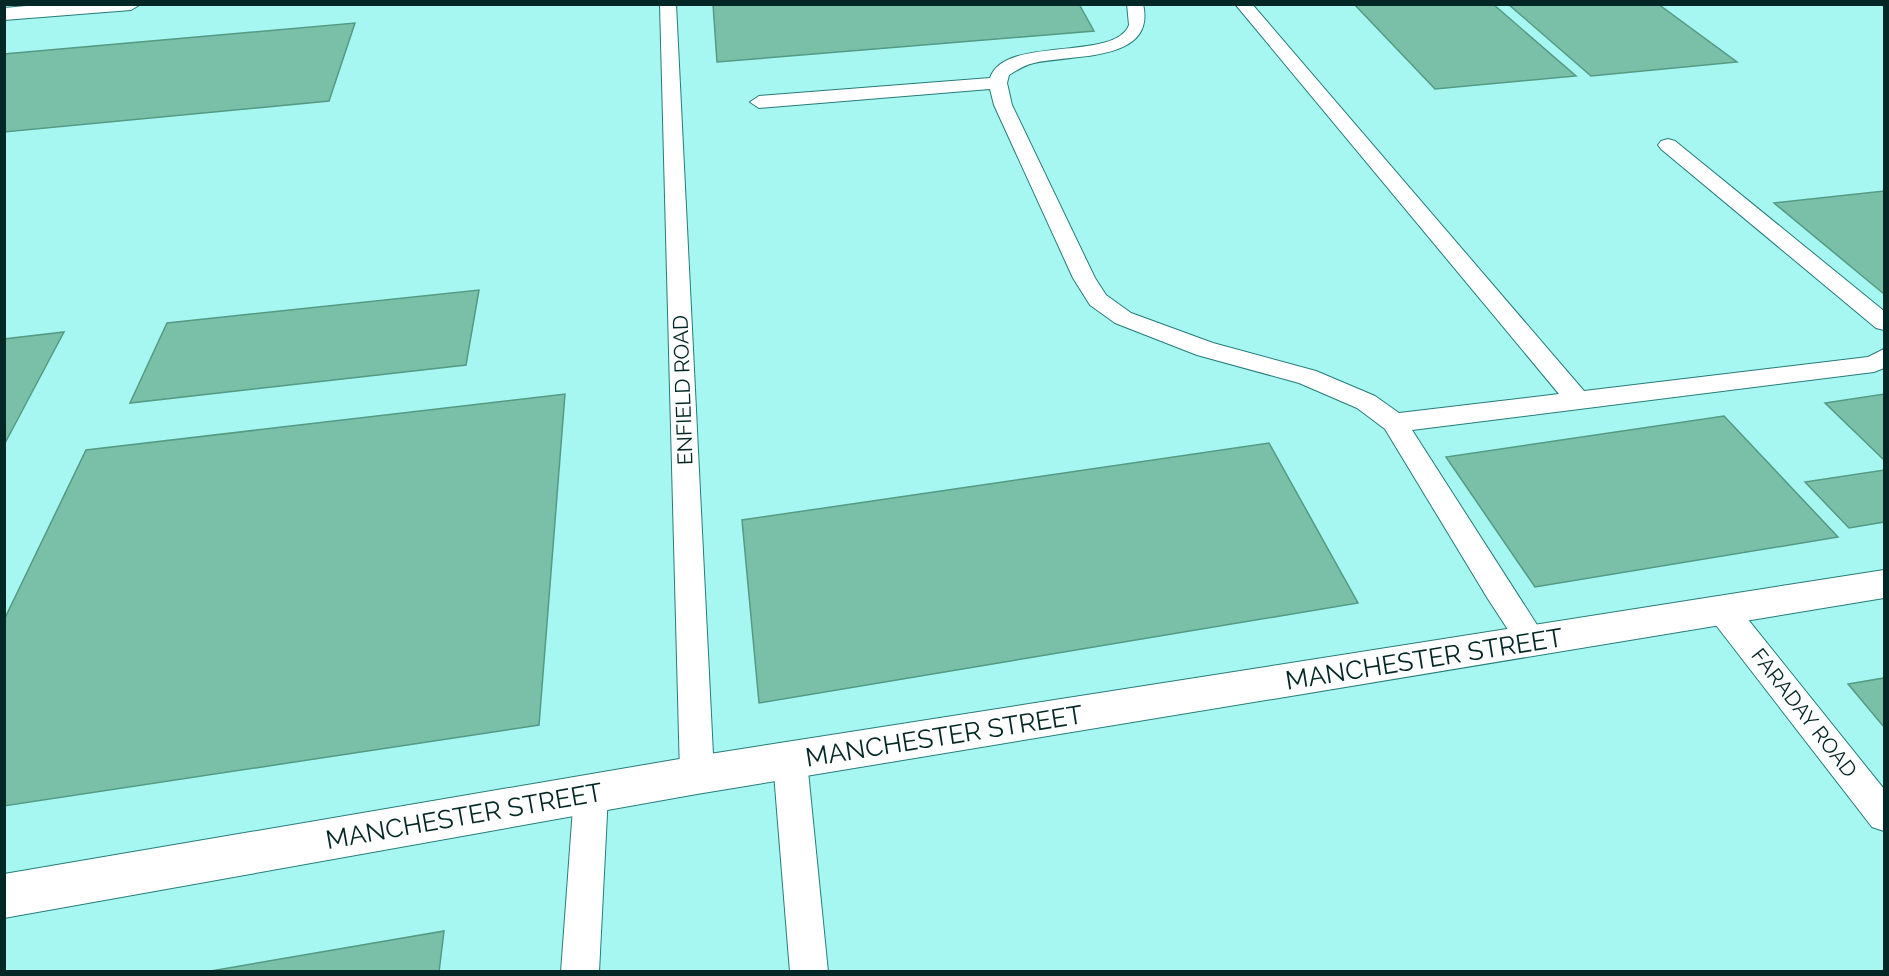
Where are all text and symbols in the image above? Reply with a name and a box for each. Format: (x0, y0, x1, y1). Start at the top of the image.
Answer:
street label: ENFIELD ROAD (667, 315, 698, 465)
street label: MANCHESTER STREET (1283, 622, 1565, 696)
street label: FARADAY ROAD (1746, 643, 1862, 782)
street label: MANCHESTER STREET (803, 699, 1085, 773)
street label: MANCHESTER STREET (323, 777, 605, 855)

